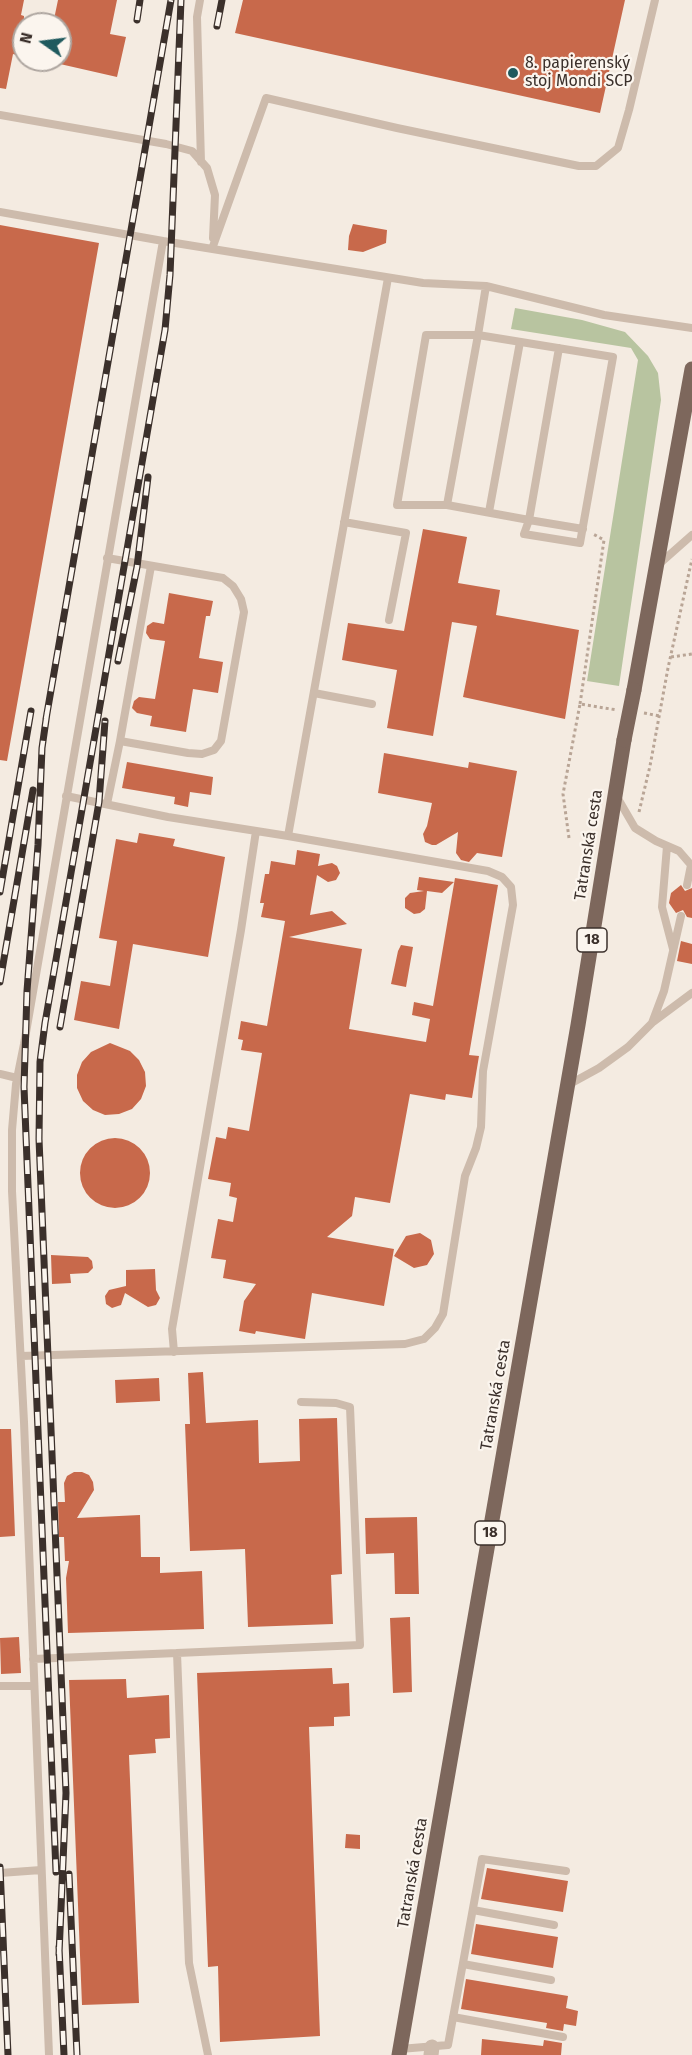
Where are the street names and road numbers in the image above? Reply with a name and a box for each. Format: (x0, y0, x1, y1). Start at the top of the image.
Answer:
street label: Tatranská cesta (571, 788, 607, 902)
road number: 18 (577, 928, 607, 952)
street label: Tatranská cesta (477, 1338, 515, 1452)
road number: 18 (475, 1521, 505, 1545)
street label: Tatranská cesta (394, 1816, 432, 1930)

